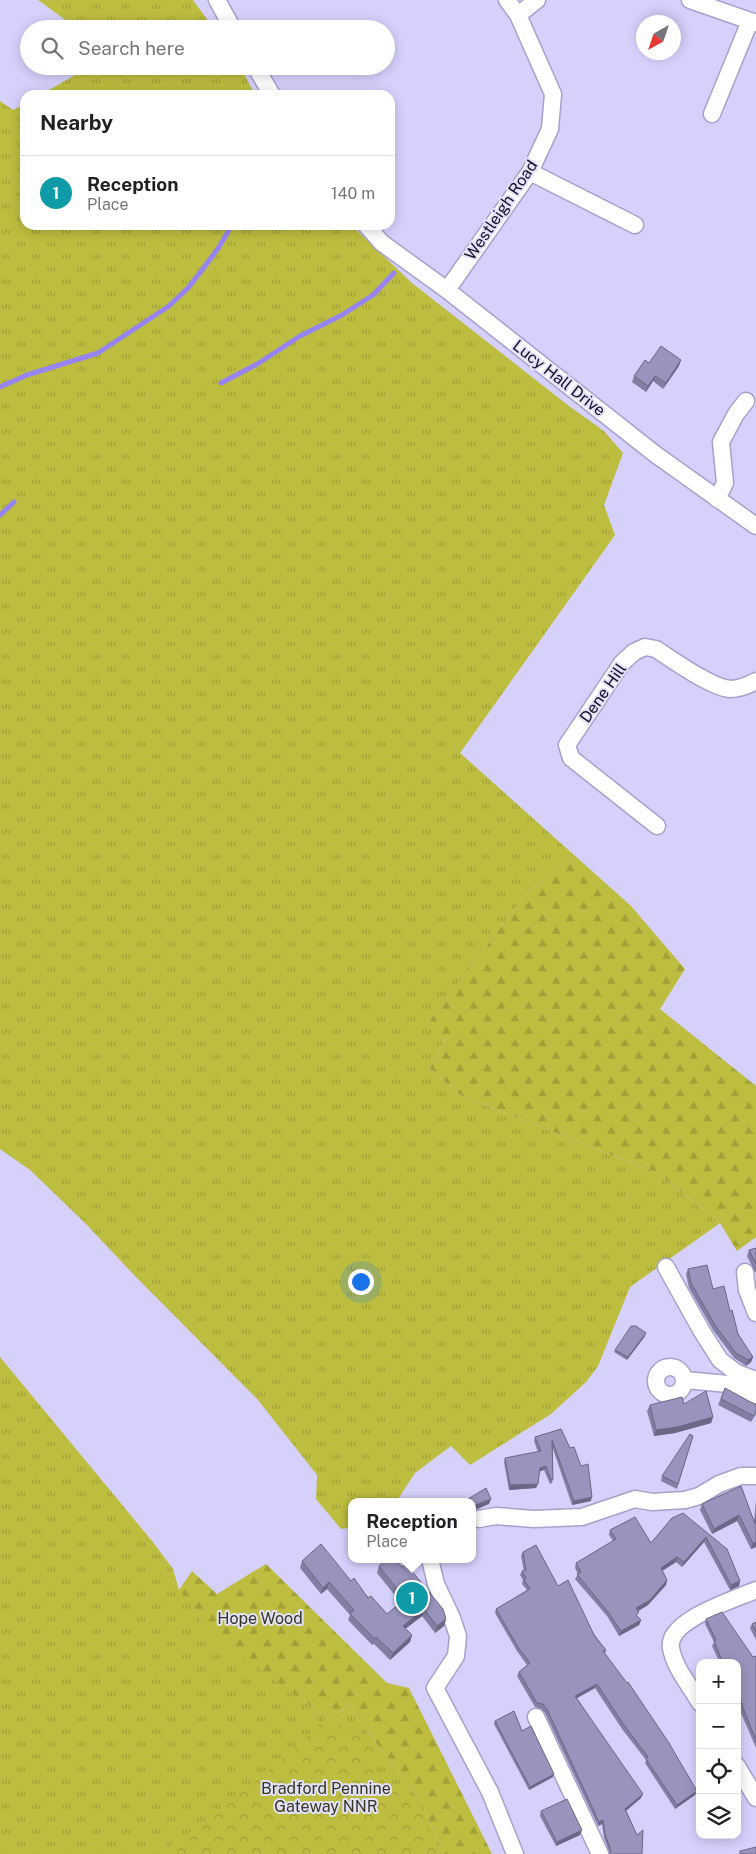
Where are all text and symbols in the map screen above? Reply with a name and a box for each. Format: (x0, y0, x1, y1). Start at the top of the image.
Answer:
north arrow (636, 15, 681, 60)
search box (20, 20, 395, 75)
icon: search (38, 34, 66, 62)
text: Search here (78, 37, 185, 59)
text: Nearby (40, 110, 113, 135)
street label: Westleigh Road (461, 157, 541, 263)
text: Reception (87, 173, 179, 195)
text: 1 (53, 184, 59, 203)
text: 140 m (331, 184, 375, 203)
text: Place (87, 195, 129, 214)
street label: Lucy Hall Drive (509, 336, 609, 420)
street label: Dene Hill (576, 660, 630, 726)
your location (348, 1269, 374, 1295)
popup (348, 1498, 476, 1563)
text: Reception (366, 1510, 458, 1532)
text: Place (366, 1532, 408, 1551)
pin: 1 (396, 1579, 428, 1617)
park label: Hope Wood (217, 1609, 303, 1628)
map controls (696, 1659, 741, 1839)
button: + (696, 1659, 741, 1704)
button: − (696, 1704, 741, 1749)
button: locate (696, 1749, 741, 1794)
park label: Bradford Pennine Gateway NNR (261, 1779, 391, 1816)
button: layers (696, 1794, 741, 1839)

